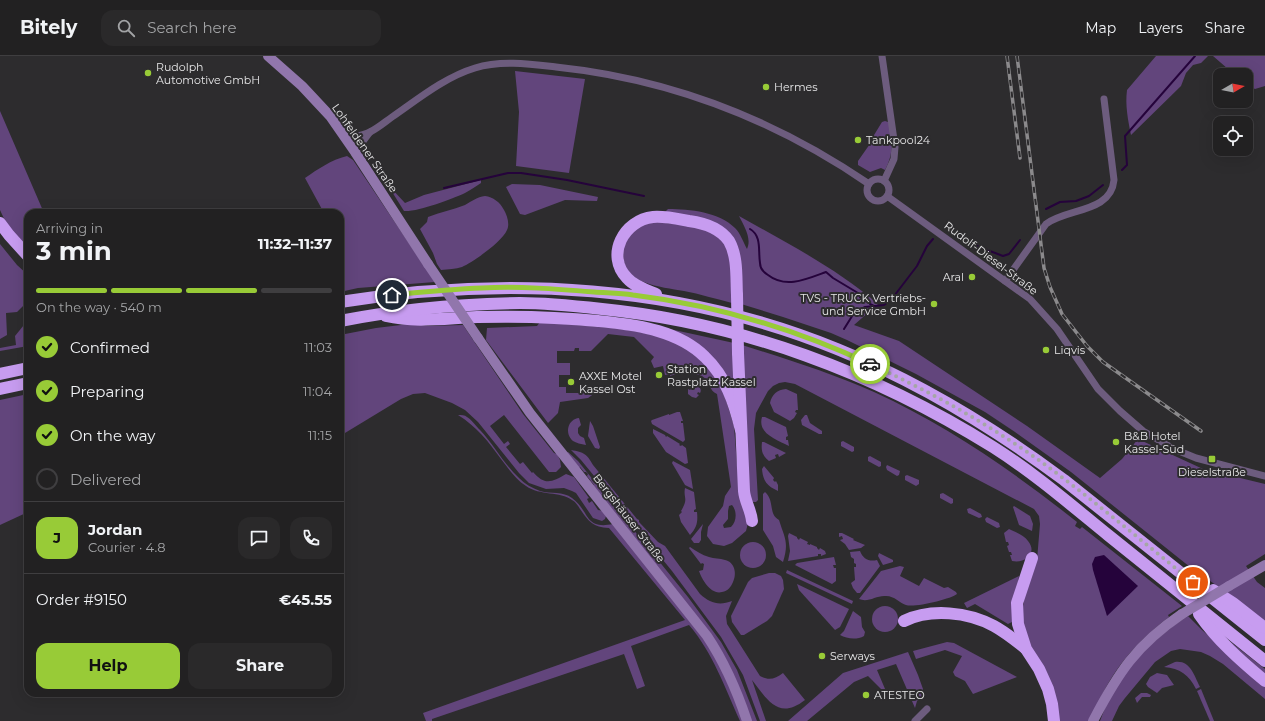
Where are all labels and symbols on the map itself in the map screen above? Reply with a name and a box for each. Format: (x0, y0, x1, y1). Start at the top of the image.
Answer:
place label: Rudolph Automotive GmbH (156, 60, 260, 87)
marker: Rudolph Automotive GmbH (143, 68, 153, 78)
north arrow (1213, 68, 1253, 108)
place label: Hermes (774, 80, 818, 94)
marker: Hermes (761, 82, 771, 92)
street label: Lohfeldener Straße (329, 101, 401, 195)
place label: Tankpool24 (866, 133, 931, 147)
marker: Tankpool24 (853, 135, 863, 145)
street label: Rudolf-Diesel-Straße (941, 218, 1041, 298)
place label: Aral (943, 270, 964, 284)
marker: Aral (967, 272, 977, 282)
pin (375, 278, 409, 312)
place label: TVS - TRUCK Vertriebs- und Service GmbH (800, 291, 926, 318)
marker: TVS - TRUCK Vertriebs- und Service GmbH (929, 299, 939, 309)
place label: Liqvis (1054, 343, 1086, 357)
courier (850, 344, 890, 384)
marker: Liqvis (1041, 345, 1051, 355)
place label: Station Rastplatz Kassel (667, 362, 756, 389)
place label: AXXE Motel Kassel Ost (579, 369, 642, 396)
marker: Station Rastplatz Kassel (654, 370, 664, 380)
marker: AXXE Motel Kassel Ost (566, 377, 576, 387)
place label: B&B Hotel Kassel-Süd (1124, 429, 1184, 456)
marker: B&B Hotel Kassel-Süd (1111, 437, 1121, 447)
marker: Dieselstraße (1207, 454, 1217, 464)
place label: Dieselstraße (1178, 465, 1246, 479)
street label: Bergshäuser Straße (590, 471, 668, 565)
pin (1176, 565, 1210, 599)
place label: Serways (830, 649, 876, 663)
marker: Serways (817, 651, 827, 661)
place label: ATESTEO (874, 688, 925, 702)
marker: ATESTEO (861, 690, 871, 700)

